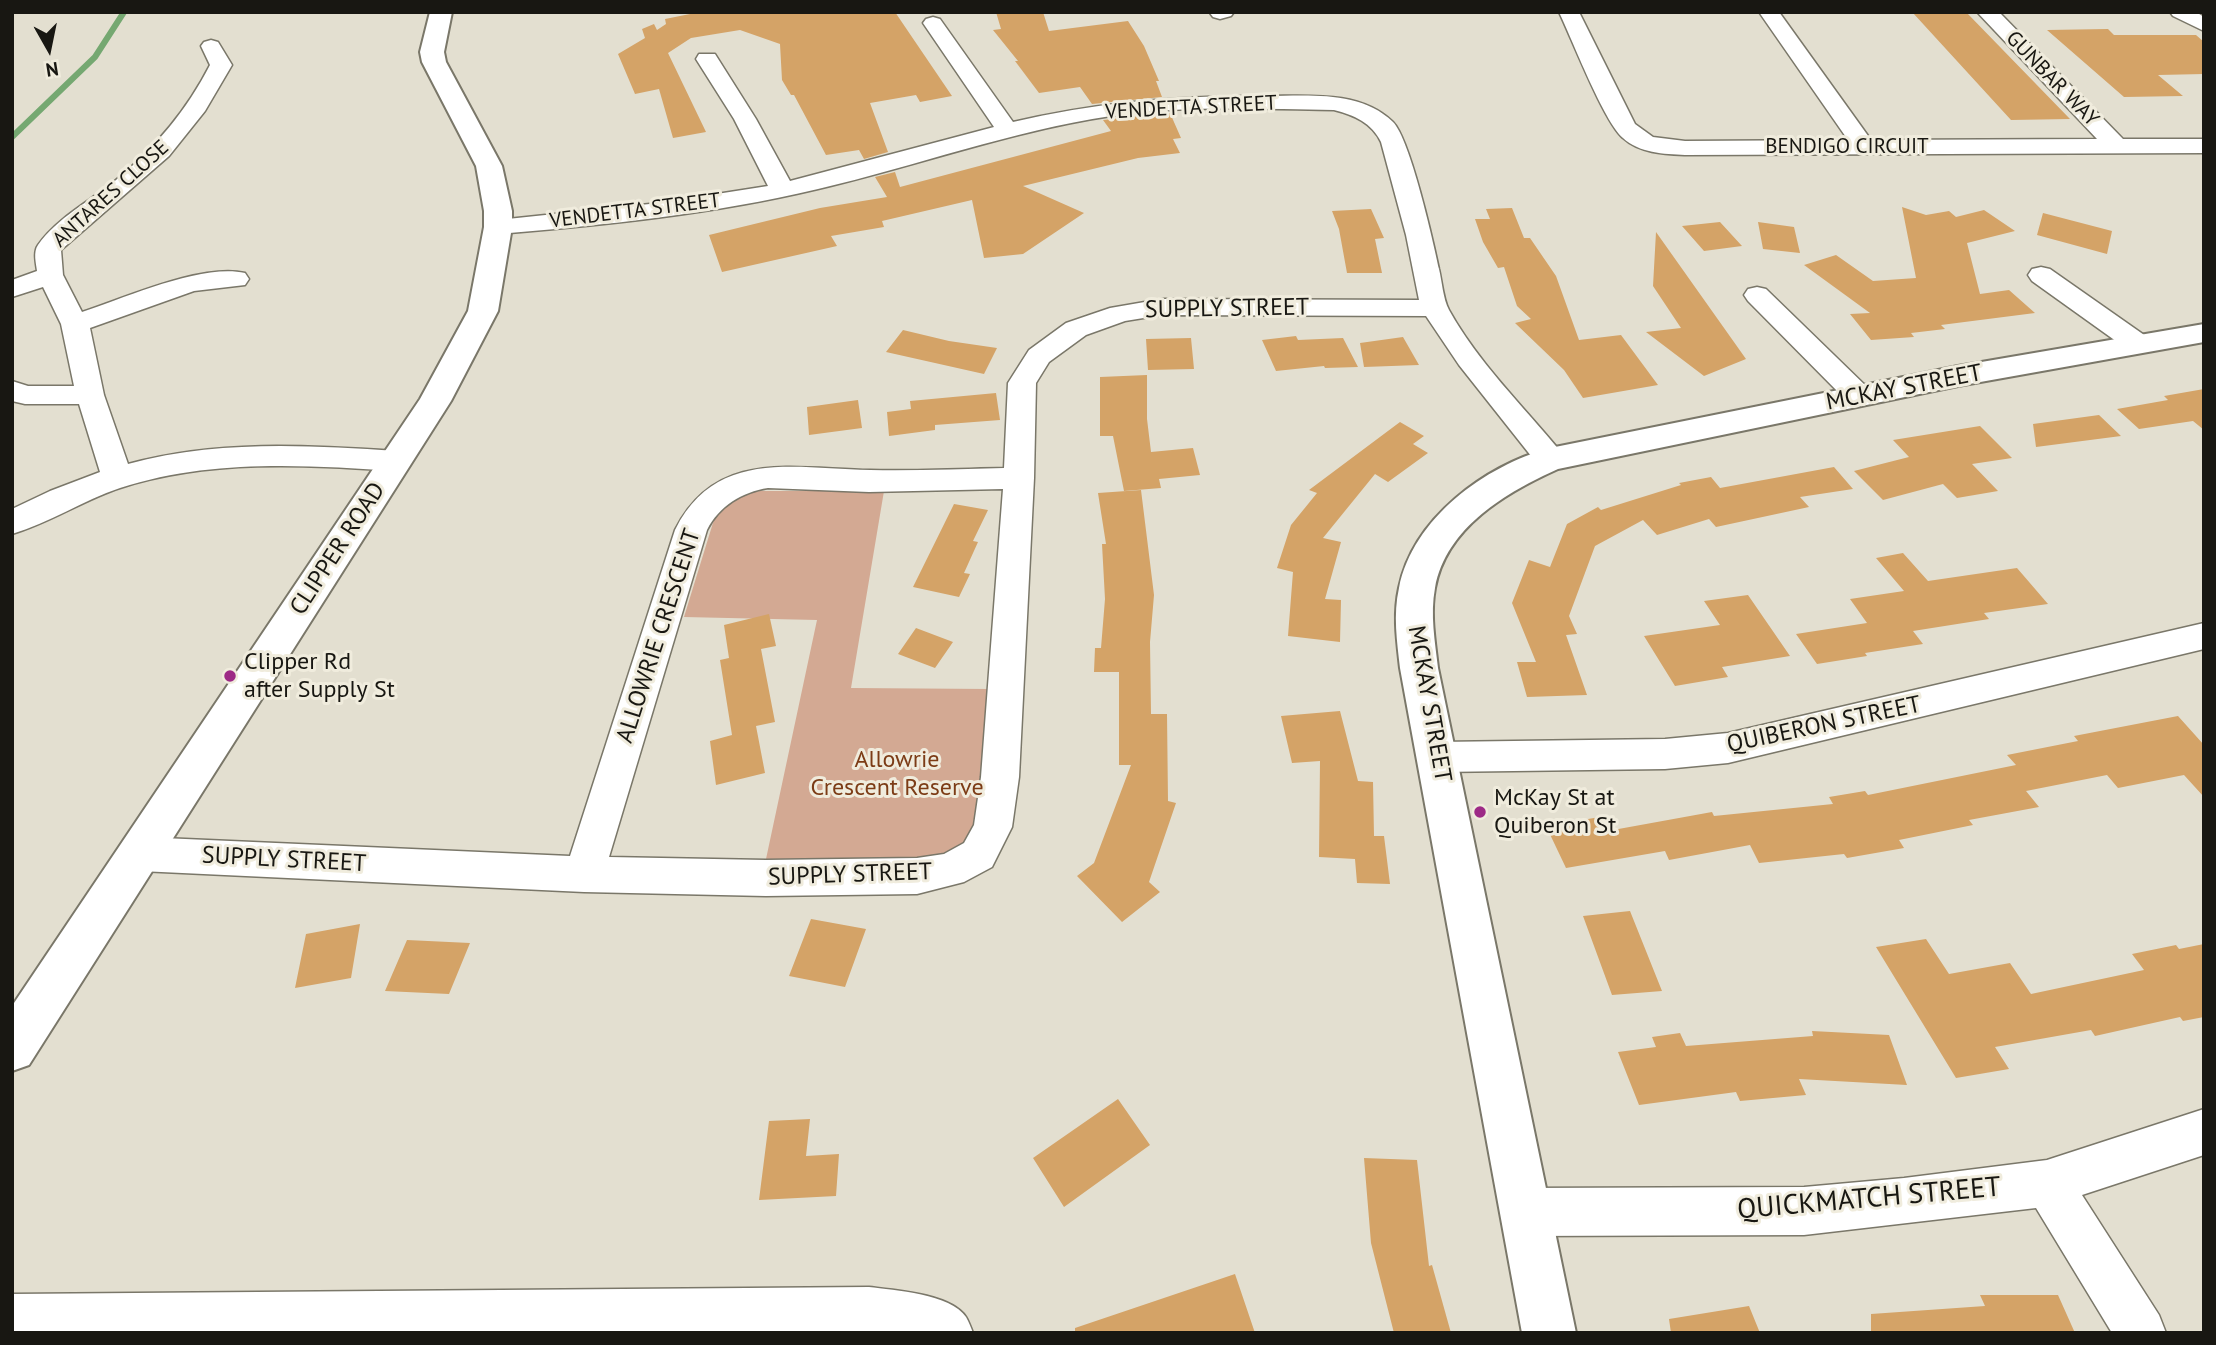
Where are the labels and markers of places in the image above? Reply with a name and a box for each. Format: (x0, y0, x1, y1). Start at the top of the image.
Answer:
place label: Clipper Rd after Supply St (244, 648, 395, 704)
marker: Clipper Rd after Supply St (222, 668, 238, 684)
place label: McKay St at Quiberon St (1494, 784, 1616, 840)
marker: McKay St at Quiberon St (1472, 804, 1488, 820)

